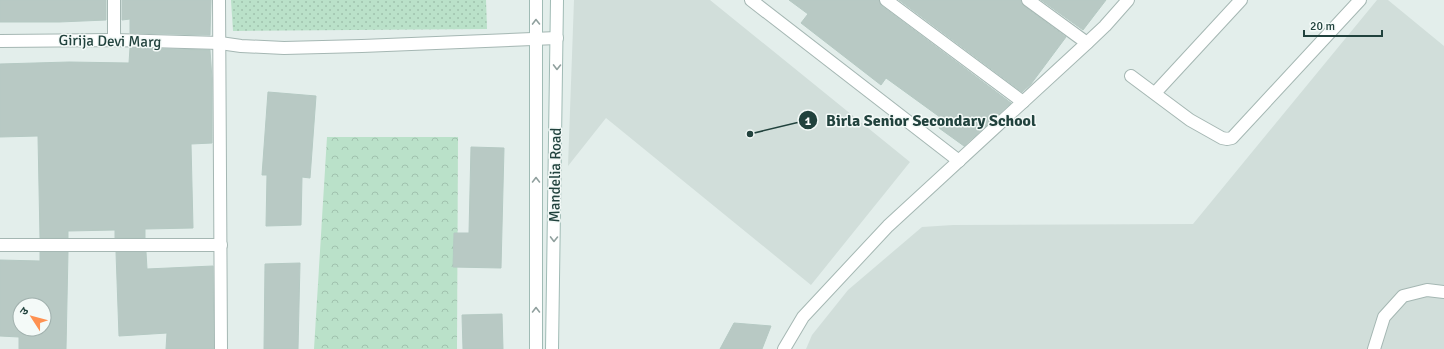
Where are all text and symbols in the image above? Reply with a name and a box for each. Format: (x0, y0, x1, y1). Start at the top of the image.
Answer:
scale bar (1304, 12, 1382, 38)
one-way arrow (532, 19, 540, 25)
text: 20 m (1310, 19, 1335, 34)
street label: Girija Devi Marg (58, 31, 162, 51)
one-way arrow (553, 64, 561, 70)
callout: Birla Senior Secondary School (798, 106, 1044, 134)
text: Birla Senior Secondary School (826, 111, 1036, 131)
text: 1 (805, 114, 812, 129)
street label: Mandelia Road (545, 127, 565, 223)
one-way arrow (532, 177, 540, 183)
one-way arrow (550, 236, 558, 242)
north arrow (12, 297, 52, 337)
text: उ (17, 305, 32, 318)
one-way arrow (532, 307, 540, 313)

